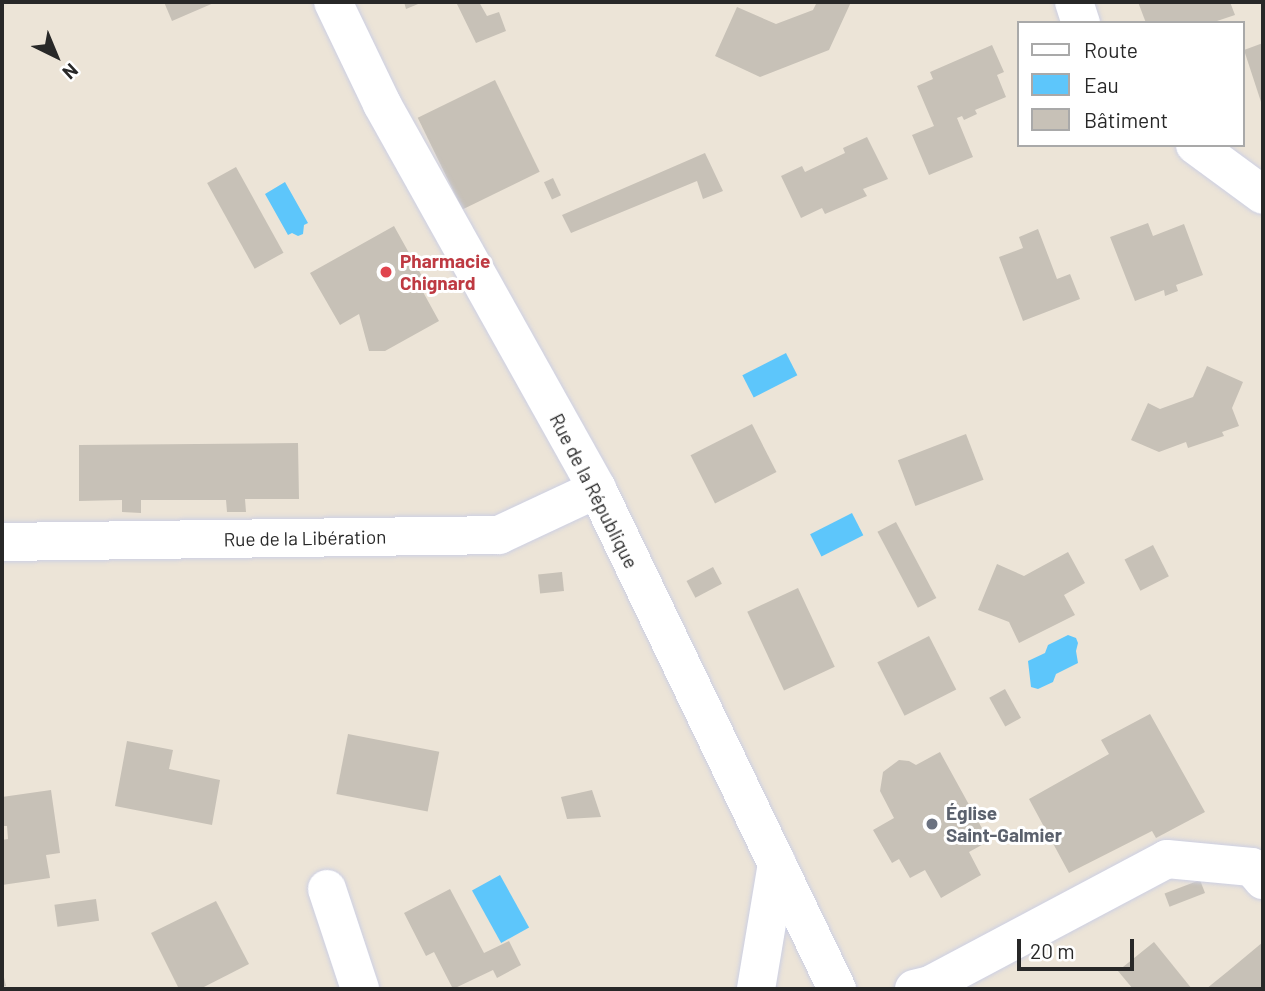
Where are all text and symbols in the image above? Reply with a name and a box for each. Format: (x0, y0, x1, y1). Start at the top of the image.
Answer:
north arrow (21, 21, 91, 91)
legend (1016, 21, 1244, 147)
text: Route (1084, 37, 1138, 62)
text: N (58, 59, 83, 84)
text: Eau (1084, 72, 1119, 97)
text: Bâtiment (1084, 107, 1168, 132)
place label: Pharmacie Chignard (400, 250, 490, 294)
marker: Pharmacie Chignard (378, 264, 394, 280)
street label: Rue de la République (545, 410, 643, 572)
street label: Rue de la Libération (223, 525, 387, 551)
place label: Église Saint-Galmier (946, 802, 1062, 846)
marker: Église Saint-Galmier (924, 816, 940, 832)
scale bar (1020, 925, 1137, 969)
text: 20 m (1030, 938, 1075, 963)

